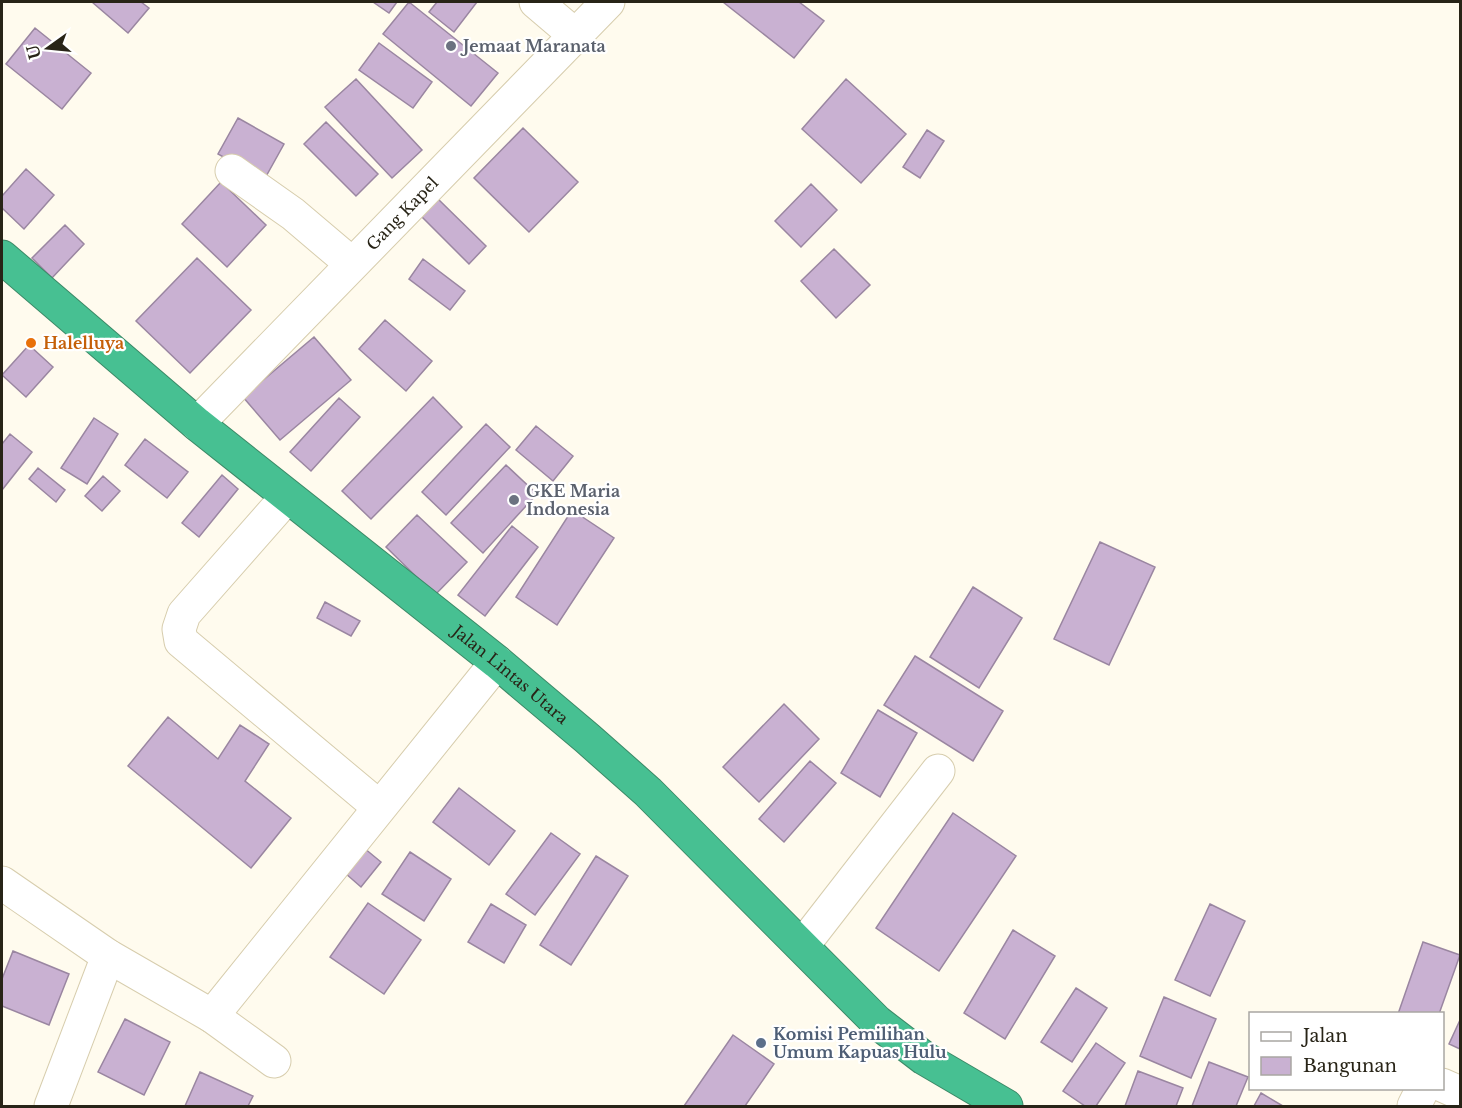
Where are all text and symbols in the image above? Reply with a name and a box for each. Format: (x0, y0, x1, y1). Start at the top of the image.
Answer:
north arrow (18, 18, 78, 78)
place label: Jemaat Maranata (460, 36, 606, 56)
marker: Jemaat Maranata (444, 39, 458, 53)
text: U (22, 42, 45, 61)
street label: Gang Kapel (362, 173, 442, 254)
place label: Halelluya (43, 333, 124, 353)
marker: Halelluya (24, 336, 38, 350)
place label: GKE Maria Indonesia (526, 481, 620, 519)
marker: GKE Maria Indonesia (507, 493, 521, 507)
street label: Jalan Lintas Utara (447, 620, 573, 728)
legend (1249, 1012, 1444, 1090)
place label: Komisi Pemilihan Umum Kapuas Hulu (773, 1024, 947, 1062)
text: Jalan (1301, 1025, 1348, 1047)
marker: Komisi Pemilihan Umum Kapuas Hulu (754, 1036, 768, 1050)
text: Bangunan (1303, 1055, 1397, 1077)

